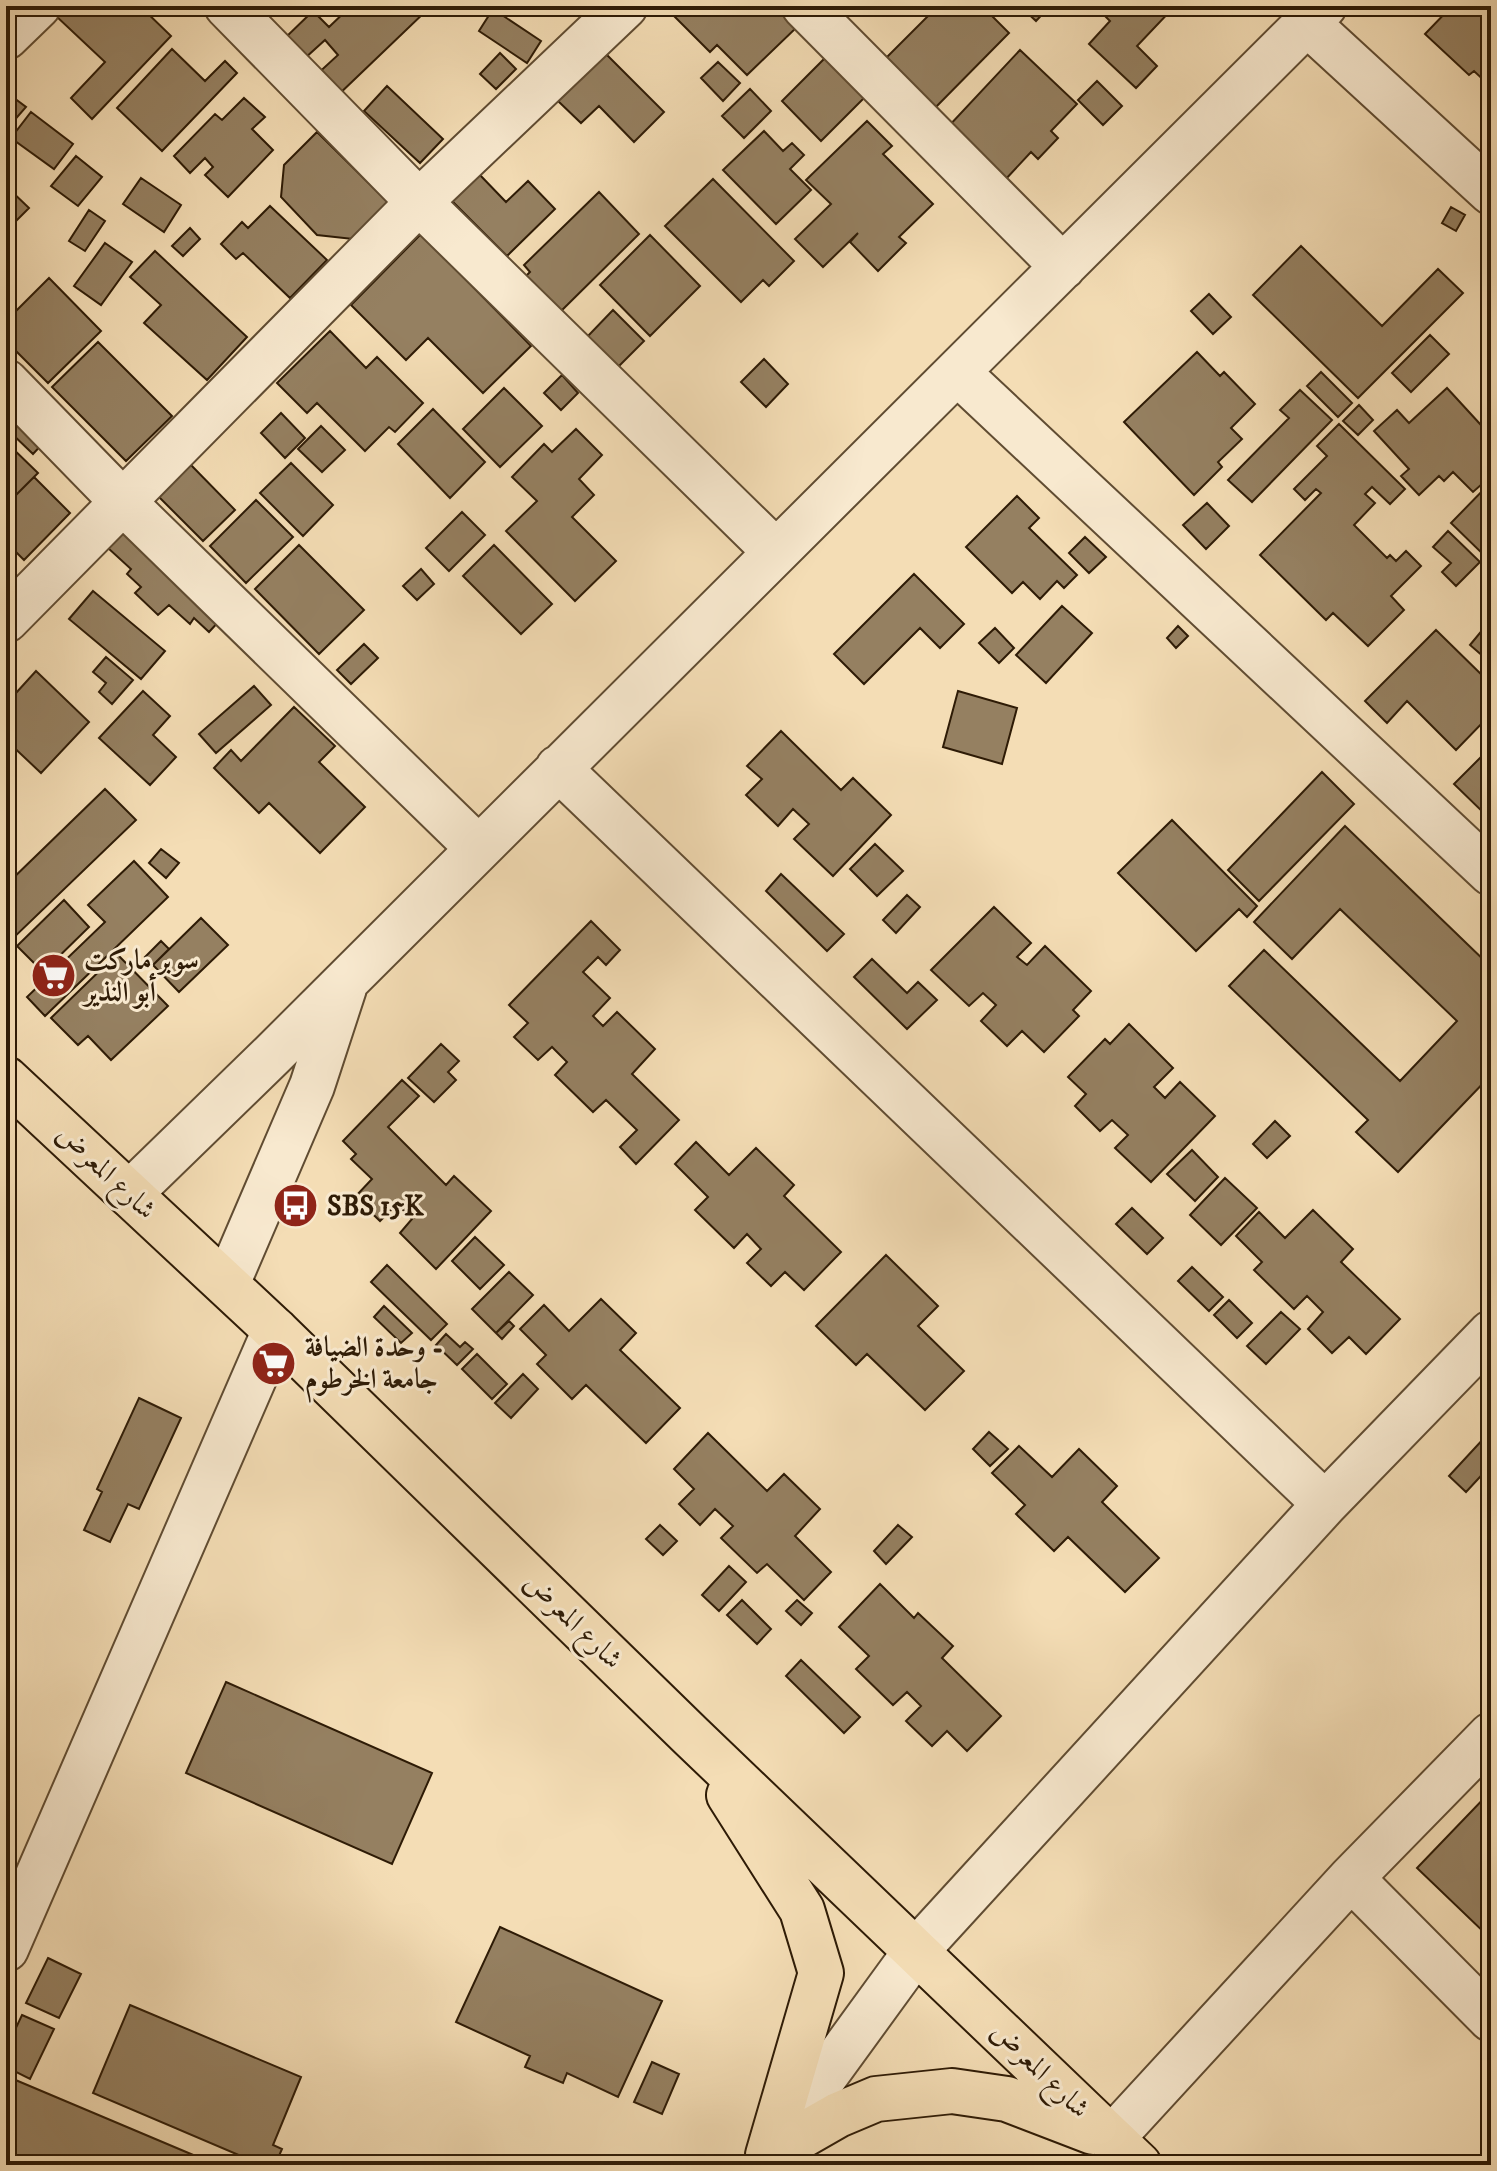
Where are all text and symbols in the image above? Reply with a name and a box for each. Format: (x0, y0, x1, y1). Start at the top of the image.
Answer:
place label: سوبر ماركت أبو النذير (81, 943, 199, 1010)
supermarket icon: سوبر ماركت أبو النذير (29, 952, 77, 1000)
street label: شارع المعرض (45, 1117, 163, 1231)
bus stop icon: SBS 15K (272, 1182, 320, 1230)
place label: SBS 15K (327, 1189, 425, 1224)
place label: وحدة الضيافة - جامعة الخرطوم (305, 1330, 443, 1403)
supermarket icon: وحدة الضيافة - جامعة الخرطوم (250, 1339, 298, 1387)
street label: شارع المعرض (513, 1565, 630, 1680)
street label: شارع المعرض (980, 2014, 1097, 2129)

